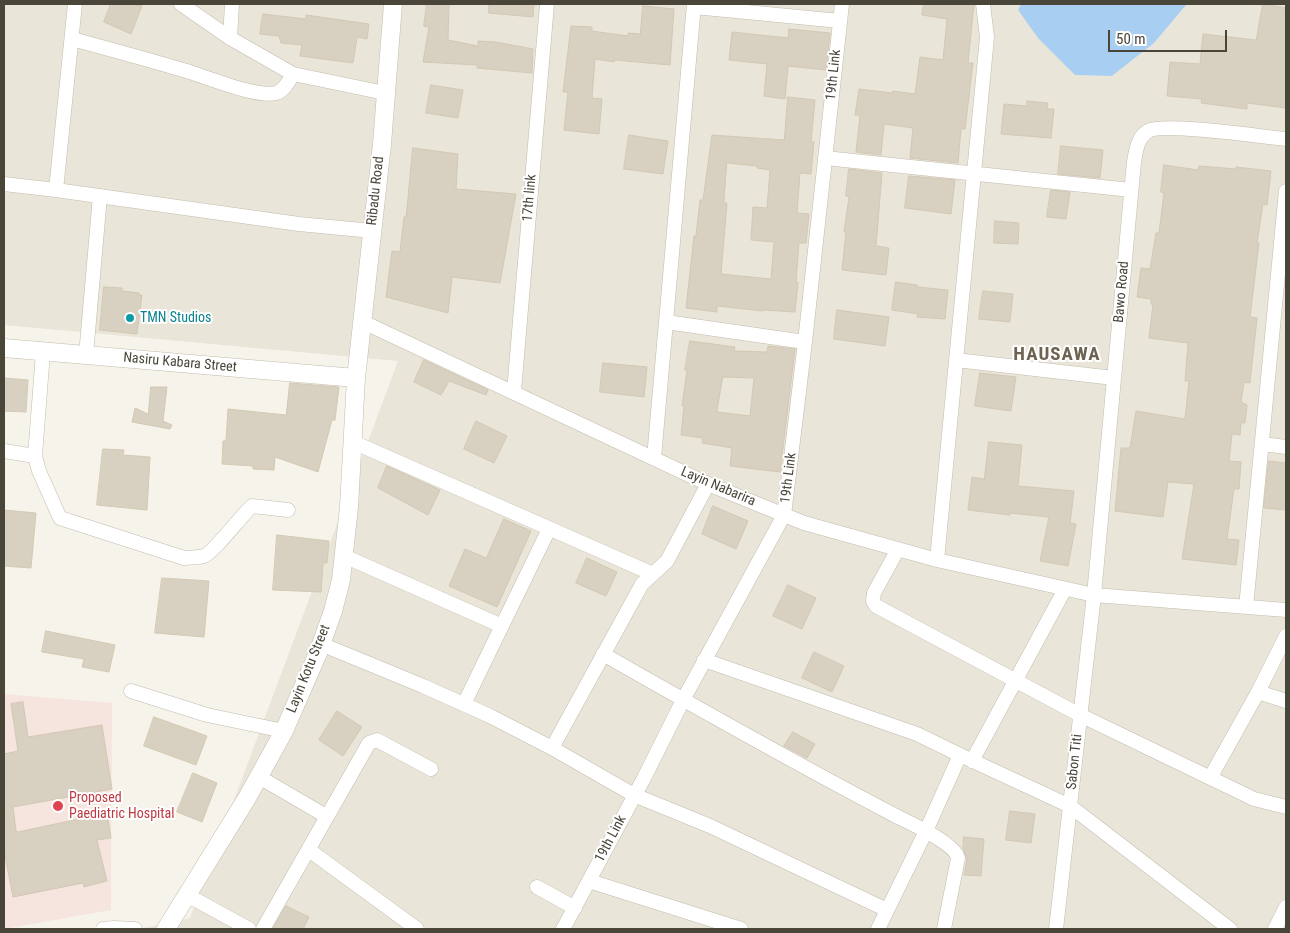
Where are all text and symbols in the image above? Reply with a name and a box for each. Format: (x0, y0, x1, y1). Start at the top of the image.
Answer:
scale bar (1110, 20, 1229, 52)
text: 50 m (1116, 30, 1146, 48)
street label: 19th Link (823, 49, 845, 101)
street label: Ribadu Road (364, 156, 388, 226)
street label: 17th link (520, 174, 540, 222)
street label: Bawo Road (1111, 260, 1133, 324)
place label: TMN Studios (140, 310, 211, 326)
marker: TMN Studios (124, 312, 136, 324)
district label: HAUSAWA (1012, 344, 1102, 366)
street label: Nasiru Kabara Street (123, 350, 237, 376)
street label: 19th Link (778, 452, 800, 504)
street label: Layin Nabarira (678, 464, 758, 510)
street label: Layin Kotu Street (284, 622, 334, 716)
street label: Sabon Titi (1064, 733, 1086, 791)
place label: Proposed Paediatric Hospital (69, 790, 174, 822)
marker: Proposed Paediatric Hospital (51, 799, 65, 813)
street label: 19th Link (592, 813, 630, 865)

